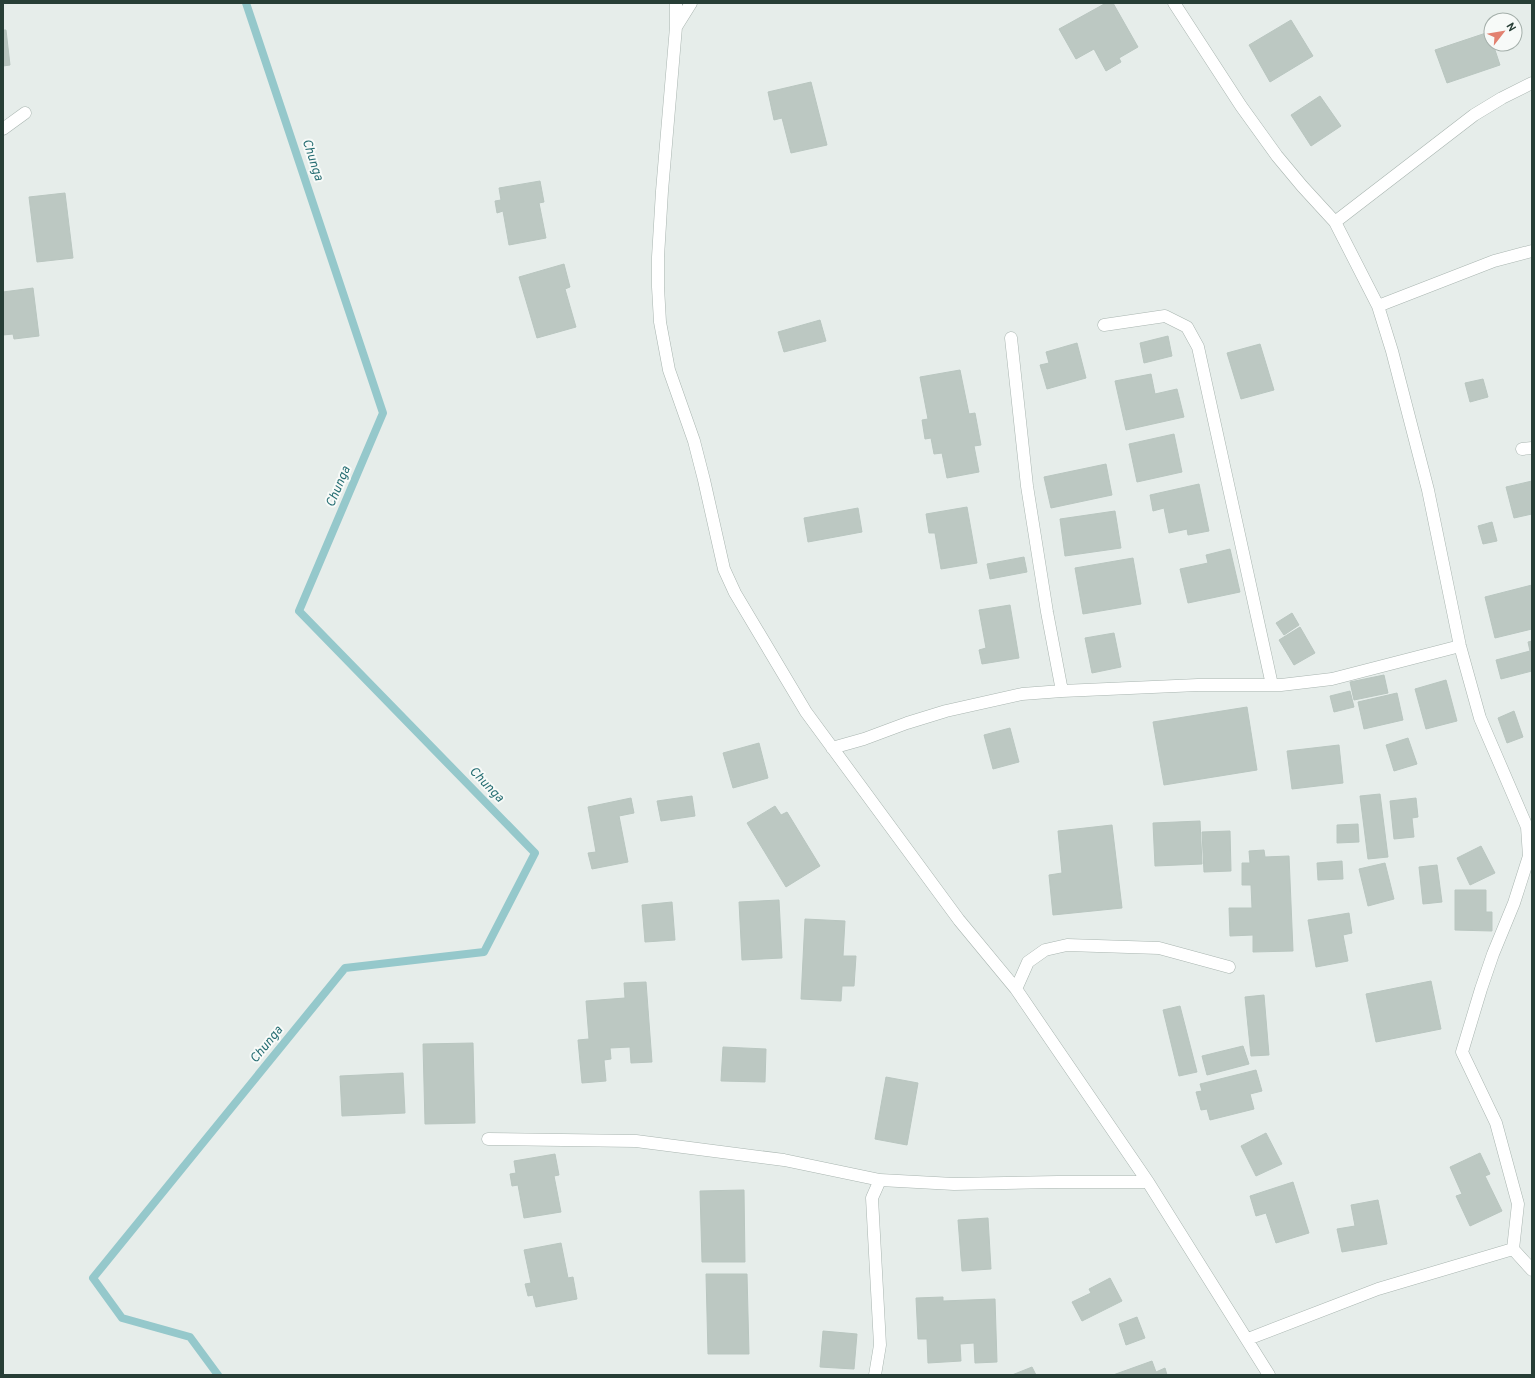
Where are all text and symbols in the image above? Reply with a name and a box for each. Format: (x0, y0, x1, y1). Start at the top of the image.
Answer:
north arrow (1483, 12, 1523, 52)
text: N (1503, 20, 1519, 34)
water label: Chunga (298, 137, 326, 183)
water label: Chunga (323, 464, 355, 510)
water label: Chunga (465, 764, 507, 806)
water label: Chunga (247, 1023, 287, 1067)

